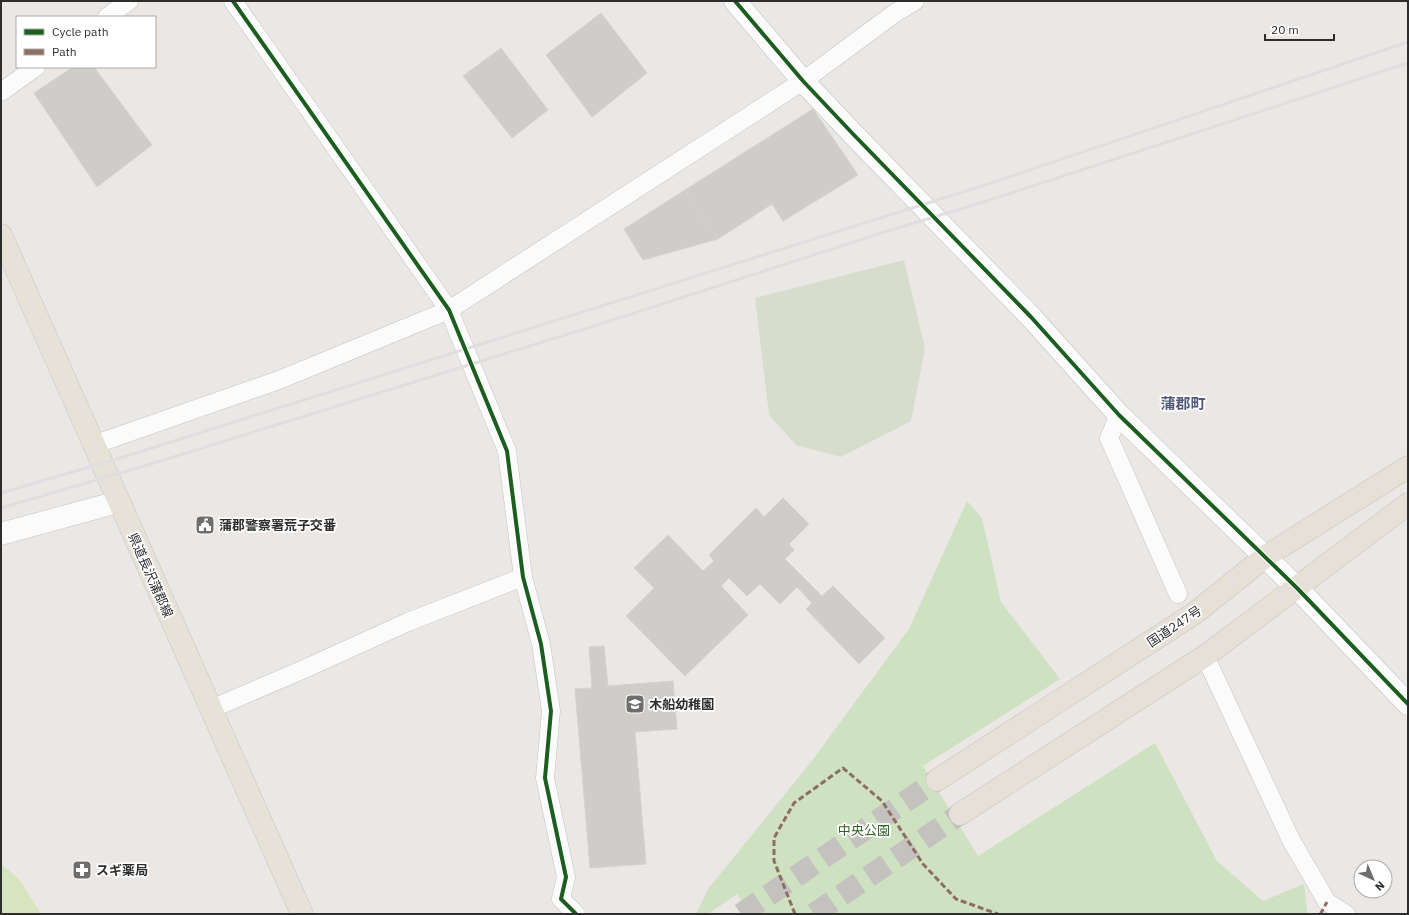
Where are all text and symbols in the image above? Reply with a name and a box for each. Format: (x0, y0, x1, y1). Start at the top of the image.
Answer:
legend (16, 16, 156, 68)
scale bar (1265, 16, 1334, 42)
text: 20 m (1271, 22, 1299, 37)
text: Cycle path (52, 24, 109, 39)
text: Path (52, 44, 77, 59)
district label: 蒲郡町 (1160, 394, 1206, 413)
public building icon: 蒲郡警察署荒子交番 (194, 514, 216, 536)
place label: 蒲郡警察署荒子交番 (219, 517, 336, 534)
street label: 県道長沢蒲郡線 (124, 530, 177, 620)
street label: 国道247号 (1144, 602, 1205, 651)
school or university icon: 木船幼稚園 (624, 693, 646, 715)
place label: 木船幼稚園 (649, 696, 714, 713)
park label: 中央公園 (838, 822, 890, 839)
pharmacy icon: スギ薬局 (71, 859, 93, 881)
north arrow (1353, 859, 1393, 899)
place label: スギ薬局 (96, 862, 148, 879)
text: N (1372, 878, 1388, 894)

